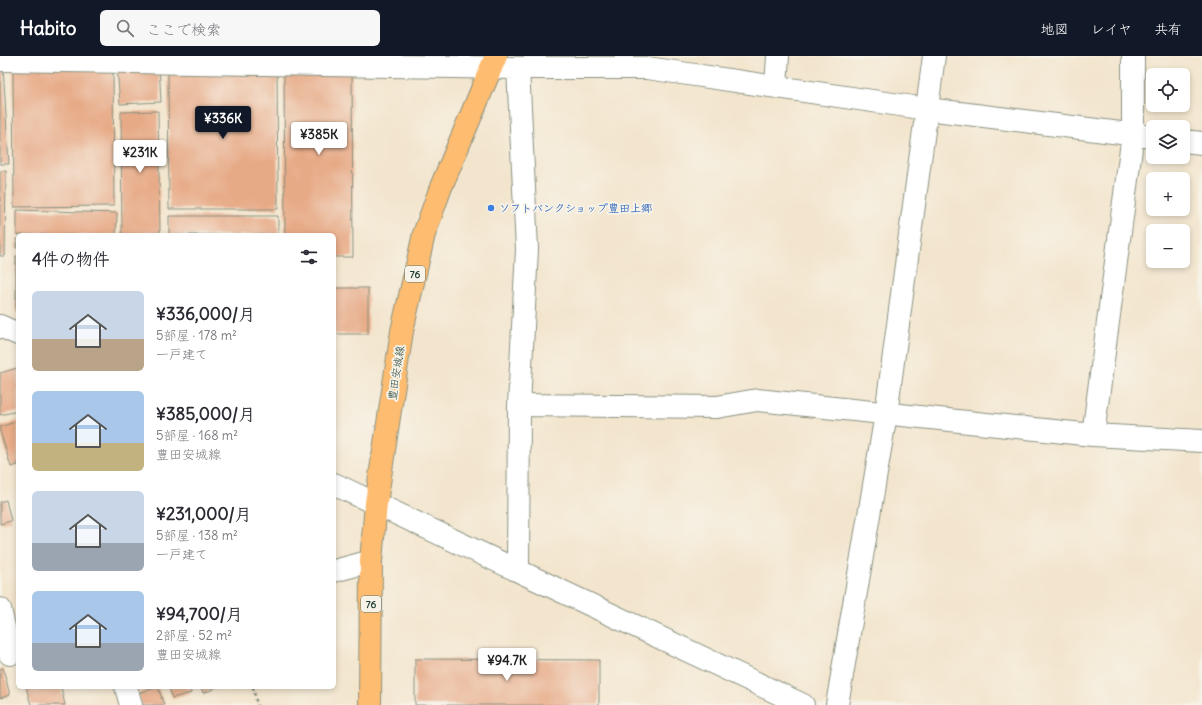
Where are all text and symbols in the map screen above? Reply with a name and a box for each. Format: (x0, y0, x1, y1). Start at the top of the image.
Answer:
search box (100, 10, 380, 46)
text: Habito (20, 16, 76, 40)
icon: search (114, 17, 136, 39)
text: ここで検索 (146, 20, 221, 39)
text: 地図 (1041, 20, 1069, 38)
text: レイヤ (1091, 20, 1132, 38)
text: 共有 (1154, 20, 1182, 38)
map controls (1146, 68, 1190, 268)
button: locate (1146, 68, 1190, 112)
pin: ¥336K (195, 106, 251, 140)
text: ¥336K (204, 110, 242, 127)
button: layers (1146, 120, 1190, 164)
pin: ¥385K (291, 122, 347, 156)
text: ¥385K (300, 126, 338, 143)
pin: ¥231K (112, 140, 168, 174)
text: ¥231K (122, 144, 158, 161)
button: + (1146, 172, 1190, 216)
place label: ソフトバンクショップ豊田上郷 (499, 201, 652, 215)
marker: ソフトバンクショップ豊田上郷 (486, 203, 496, 213)
button: − (1146, 224, 1190, 268)
icon: filters (298, 246, 320, 268)
text: 4件の物件 (32, 248, 110, 270)
road number: 76 (405, 266, 425, 282)
text: ¥336,000/月 (156, 303, 255, 325)
icon: home (64, 307, 112, 355)
text: 5部屋 · 178 m² (156, 327, 237, 344)
street label: 豊田安城線 (385, 345, 407, 401)
text: 一戸建て (156, 346, 208, 363)
text: ¥385,000/月 (156, 403, 255, 425)
icon: home (64, 407, 112, 455)
text: 5部屋 · 168 m² (156, 427, 238, 444)
text: 豊田安城線 (156, 446, 221, 463)
text: ¥231,000/月 (156, 503, 252, 525)
icon: home (64, 507, 112, 555)
text: 5部屋 · 138 m² (156, 527, 238, 544)
text: 一戸建て (156, 546, 208, 563)
road number: 76 (361, 596, 381, 612)
text: ¥94,700/月 (156, 603, 243, 625)
icon: home (64, 607, 112, 655)
text: 2部屋 · 52 m² (156, 627, 232, 644)
text: 豊田安城線 (156, 646, 221, 663)
pin: ¥94.7K (474, 648, 540, 682)
text: ¥94.7K (487, 652, 527, 669)

